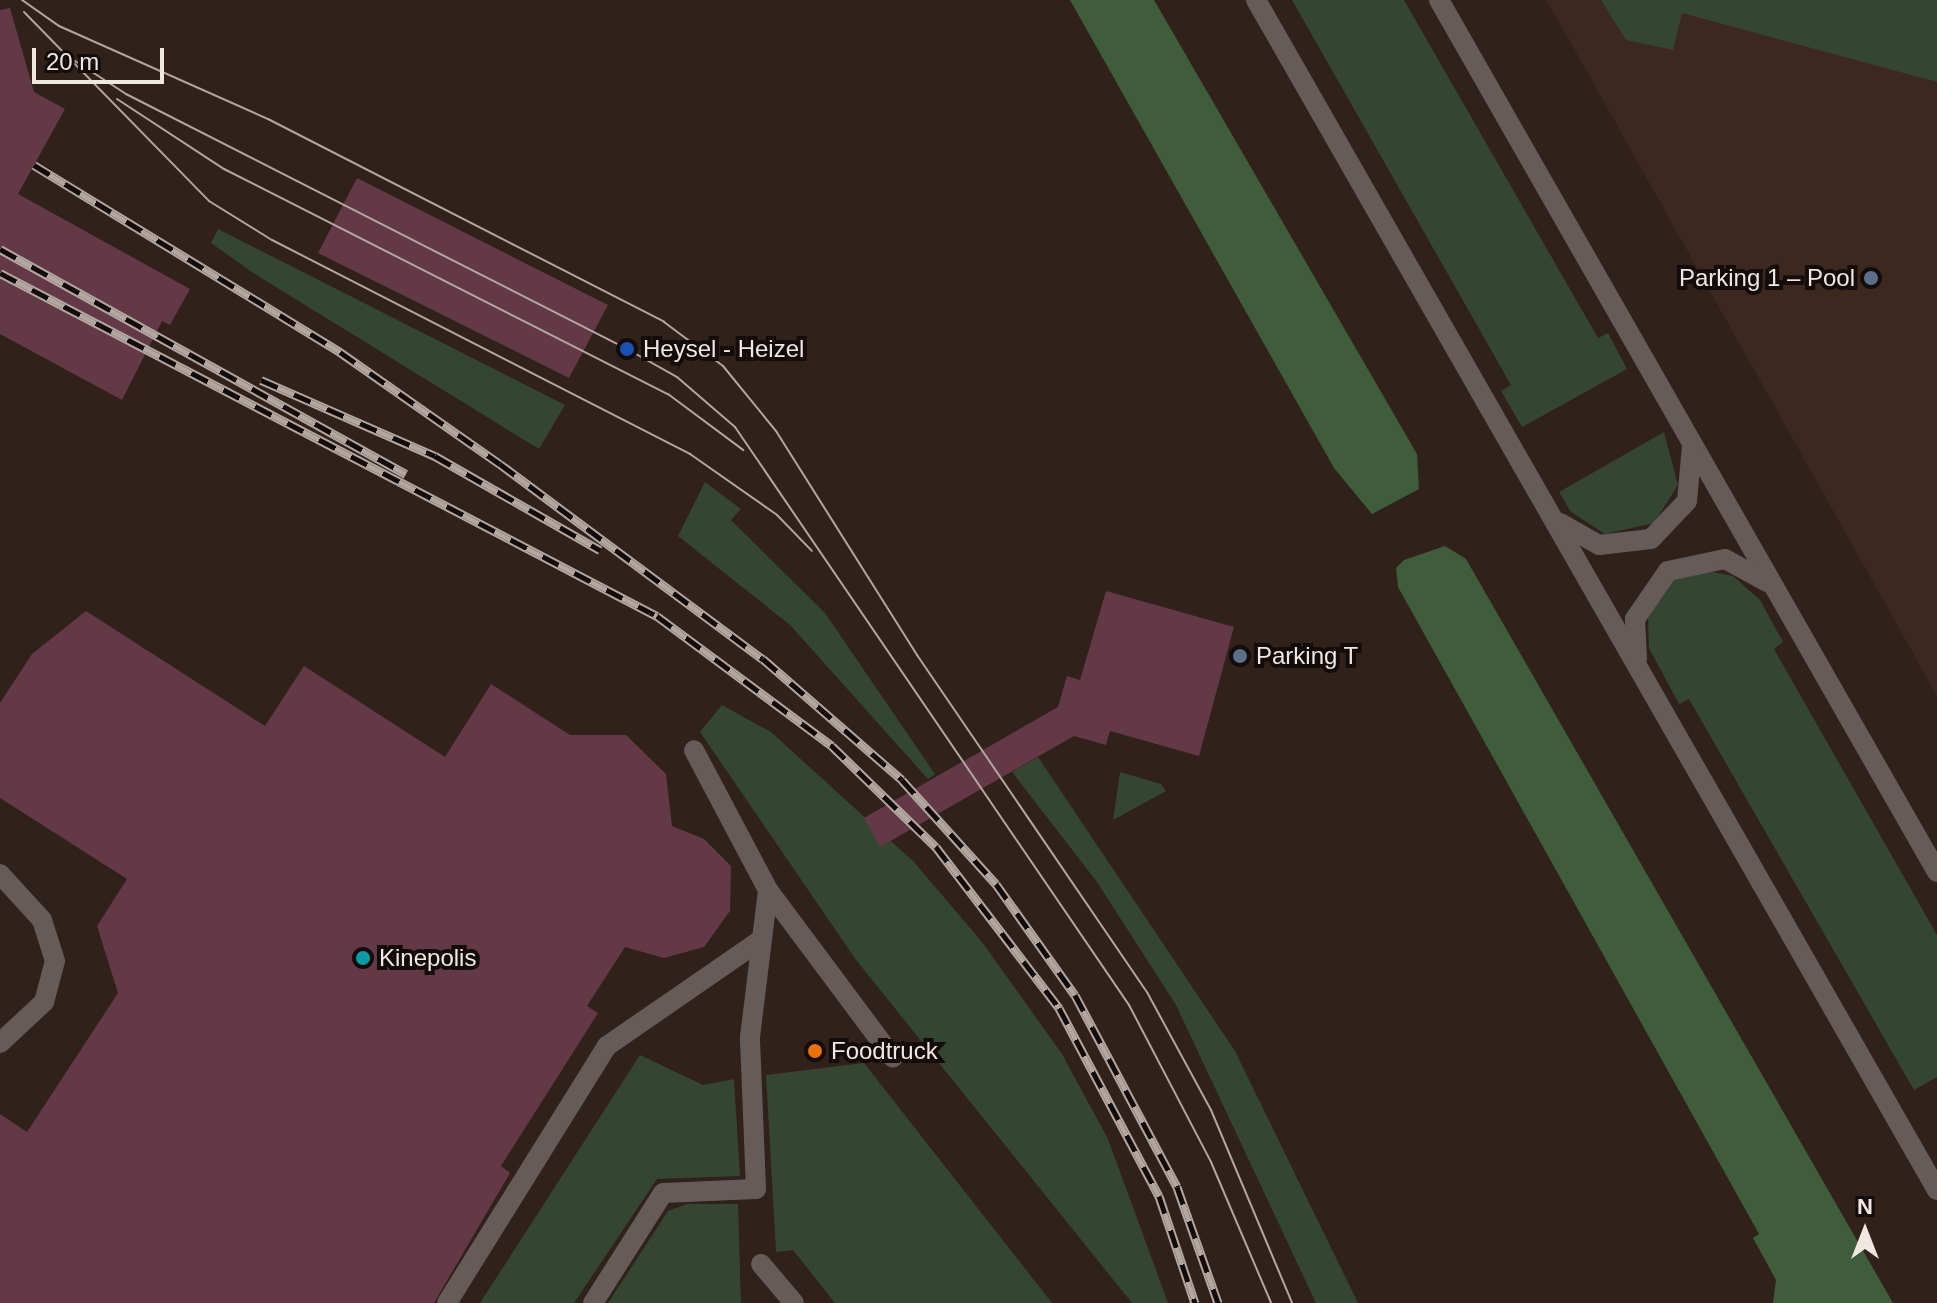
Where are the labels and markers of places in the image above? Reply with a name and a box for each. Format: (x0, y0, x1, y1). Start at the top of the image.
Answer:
place label: Parking 1 – Pool (1679, 264, 1855, 292)
marker: Parking 1 – Pool (1862, 269, 1880, 287)
place label: Heysel - Heizel (643, 335, 804, 363)
marker: Heysel - Heizel (618, 340, 636, 358)
place label: Parking T (1256, 642, 1359, 670)
marker: Parking T (1231, 647, 1249, 665)
place label: Kinepolis (379, 944, 476, 972)
marker: Kinepolis (354, 949, 372, 967)
place label: Foodtruck (831, 1037, 938, 1065)
marker: Foodtruck (806, 1042, 824, 1060)

